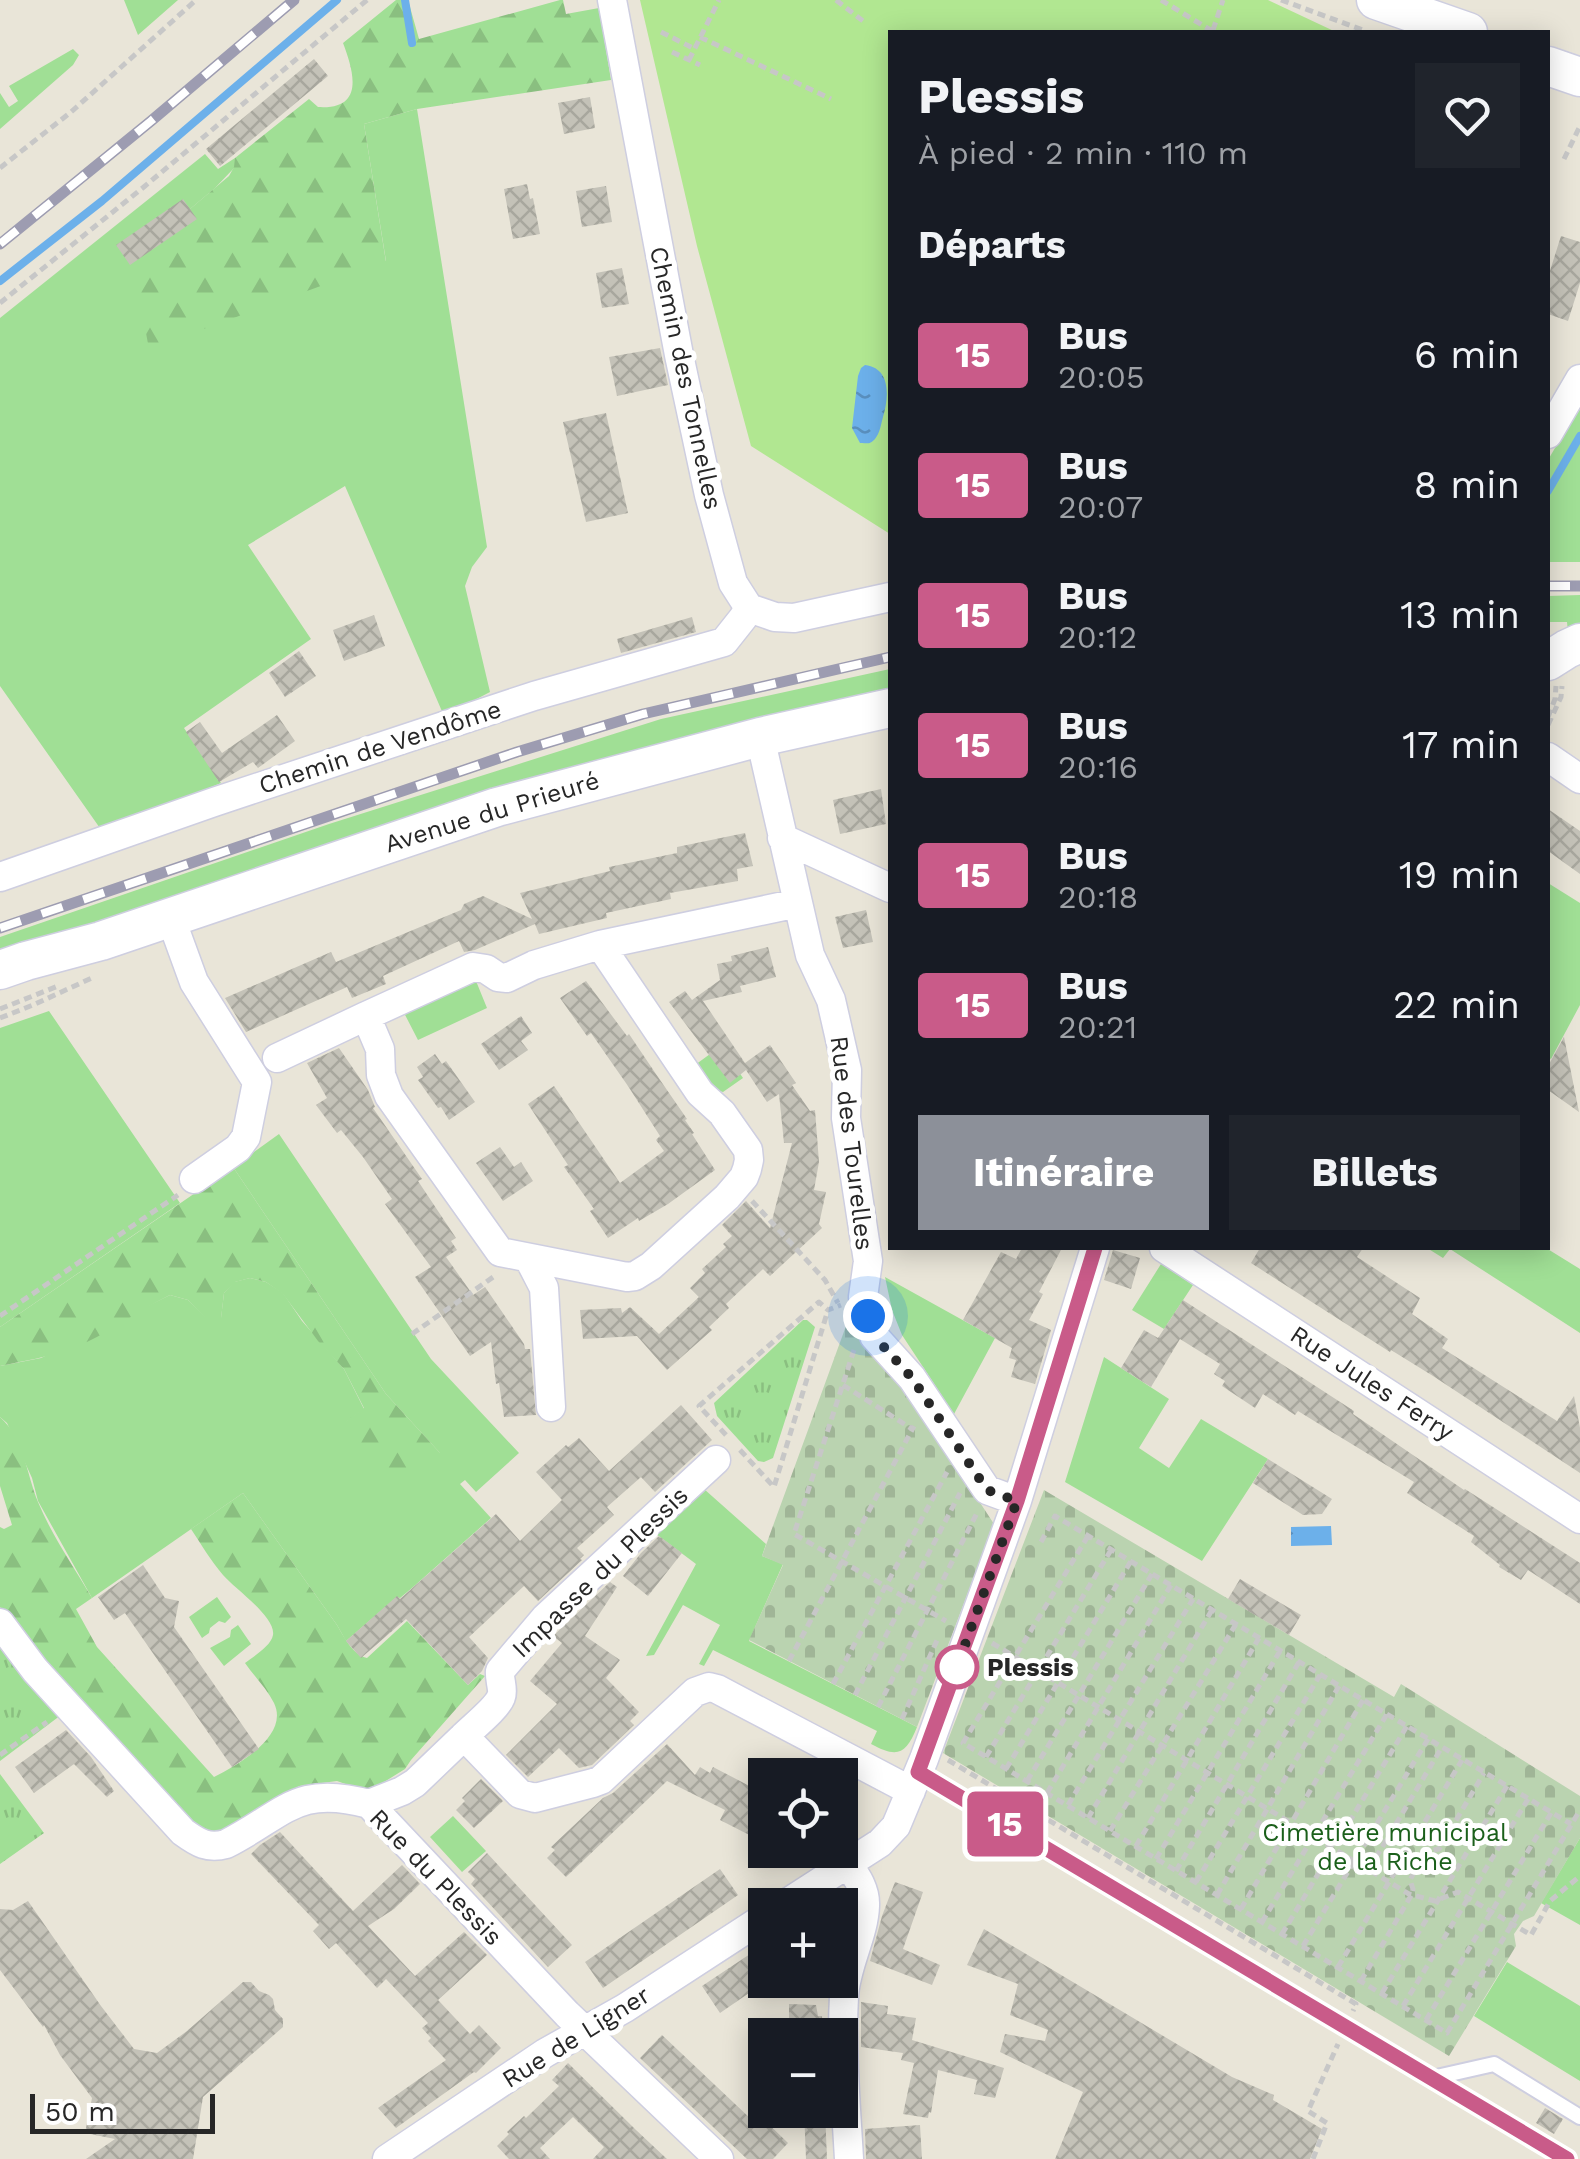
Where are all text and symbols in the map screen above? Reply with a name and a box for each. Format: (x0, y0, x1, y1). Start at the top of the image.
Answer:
button: heart (1415, 63, 1520, 168)
text: Plessis (918, 68, 1084, 125)
text: À pied · 2 min · 110 m (918, 134, 1248, 172)
text: Départs (918, 223, 1066, 267)
street label: Chemin des Tonnelles (644, 244, 728, 512)
text: Bus (1058, 314, 1128, 358)
text: 6 min (1414, 333, 1520, 377)
text: 15 (955, 334, 991, 376)
text: 20:05 (1058, 358, 1145, 396)
text: Bus (1058, 444, 1128, 488)
text: 8 min (1414, 463, 1520, 507)
text: 15 (955, 464, 991, 506)
text: 20:07 (1058, 488, 1143, 526)
text: Bus (1058, 574, 1128, 618)
text: 13 min (1400, 593, 1520, 637)
text: 15 (955, 594, 991, 636)
text: 20:12 (1058, 618, 1137, 656)
street label: Chemin de Vendôme (255, 694, 505, 800)
text: Bus (1058, 704, 1128, 748)
text: 17 min (1402, 723, 1520, 767)
text: 15 (955, 724, 991, 766)
text: 20:16 (1058, 748, 1138, 786)
street label: Avenue du Prieuré (381, 766, 603, 858)
text: Bus (1058, 834, 1128, 878)
text: 19 min (1399, 853, 1520, 897)
text: 15 (955, 854, 991, 896)
text: 20:18 (1058, 878, 1138, 916)
text: Bus (1058, 964, 1128, 1008)
text: 22 min (1393, 983, 1520, 1027)
text: 15 (955, 984, 991, 1026)
text: 20:21 (1058, 1008, 1137, 1046)
street label: Rue des Tourelles (824, 1034, 880, 1252)
button: Itinéraire (918, 1115, 1209, 1230)
button: Billets (1229, 1115, 1520, 1230)
your location (843, 1291, 893, 1341)
street label: Rue Jules Ferry (1285, 1319, 1459, 1447)
street label: Impasse du Plessis (506, 1481, 694, 1663)
marker: Plessis (936, 1646, 978, 1688)
place label: Plessis (987, 1653, 1074, 1682)
map controls (748, 1758, 858, 2128)
button: locate (748, 1758, 858, 1868)
line badge: 15 (960, 1792, 1050, 1856)
street label: Rue du Plessis (364, 1803, 508, 1951)
text: 15 (987, 1803, 1023, 1845)
park label: Cimetière municipal de la Riche (1262, 1818, 1508, 1876)
button: + (748, 1888, 858, 1998)
street label: Rue de Ligner (497, 1980, 655, 2094)
button: − (748, 2018, 858, 2128)
scale bar (30, 2089, 215, 2134)
text: 50 m (45, 2095, 115, 2128)

